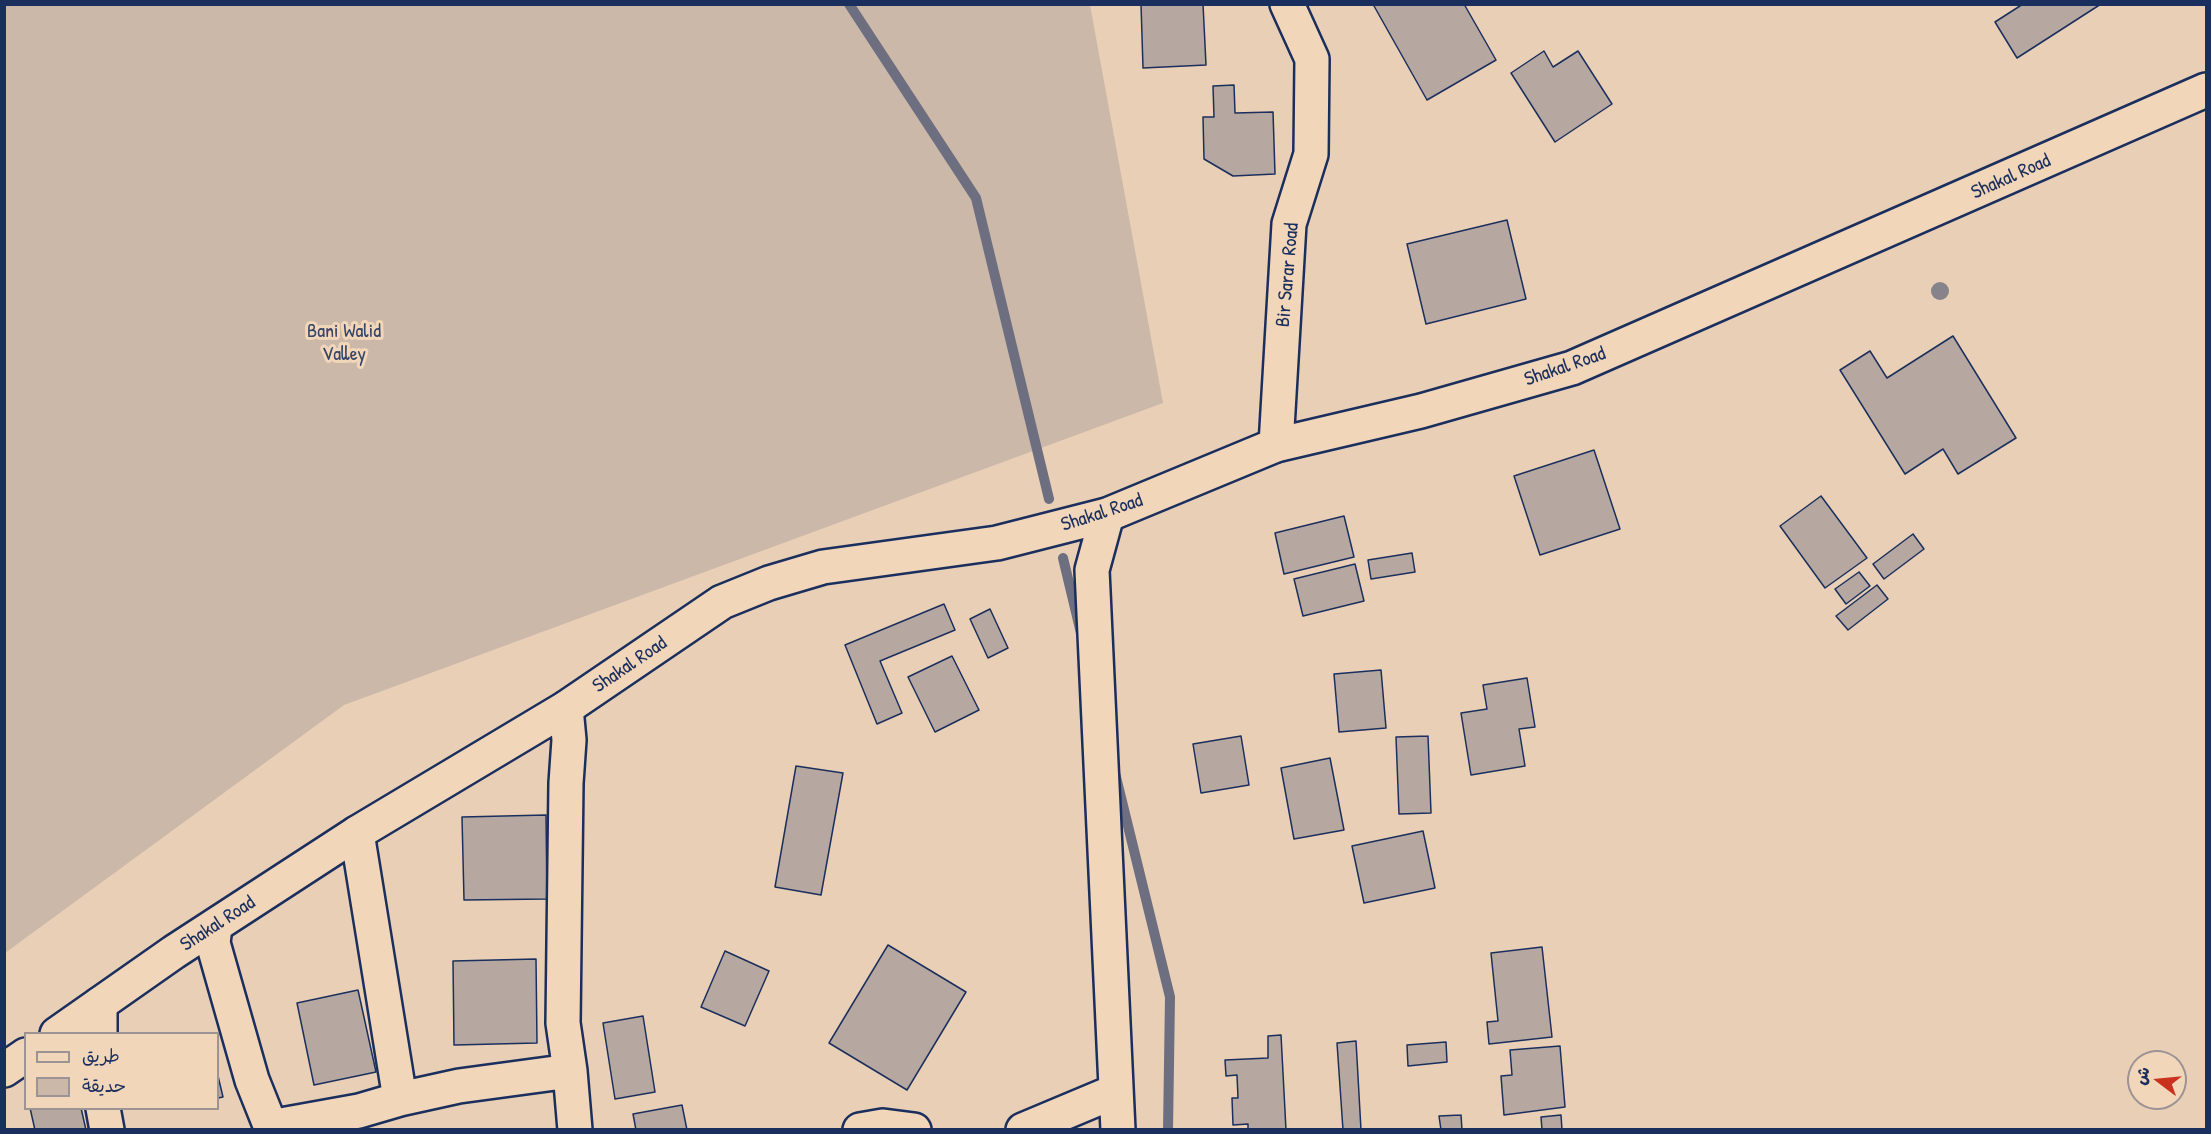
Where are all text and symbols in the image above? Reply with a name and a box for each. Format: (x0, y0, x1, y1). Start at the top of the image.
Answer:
street label: Shakal Road (1968, 149, 2054, 205)
street label: Bir Sarar Road (1271, 222, 1305, 328)
park label: Bani Walid Valley (307, 320, 381, 367)
street label: Shakal Road (1521, 342, 1609, 392)
street label: Shakal Road (1058, 489, 1146, 537)
street label: Shakal Road (588, 631, 672, 699)
street label: Shakal Road (176, 891, 260, 957)
legend (24, 1032, 219, 1110)
text: طريق (82, 1043, 120, 1068)
north arrow (2127, 1050, 2187, 1110)
text: ش (2129, 1064, 2155, 1087)
text: حديقة (82, 1073, 126, 1098)

